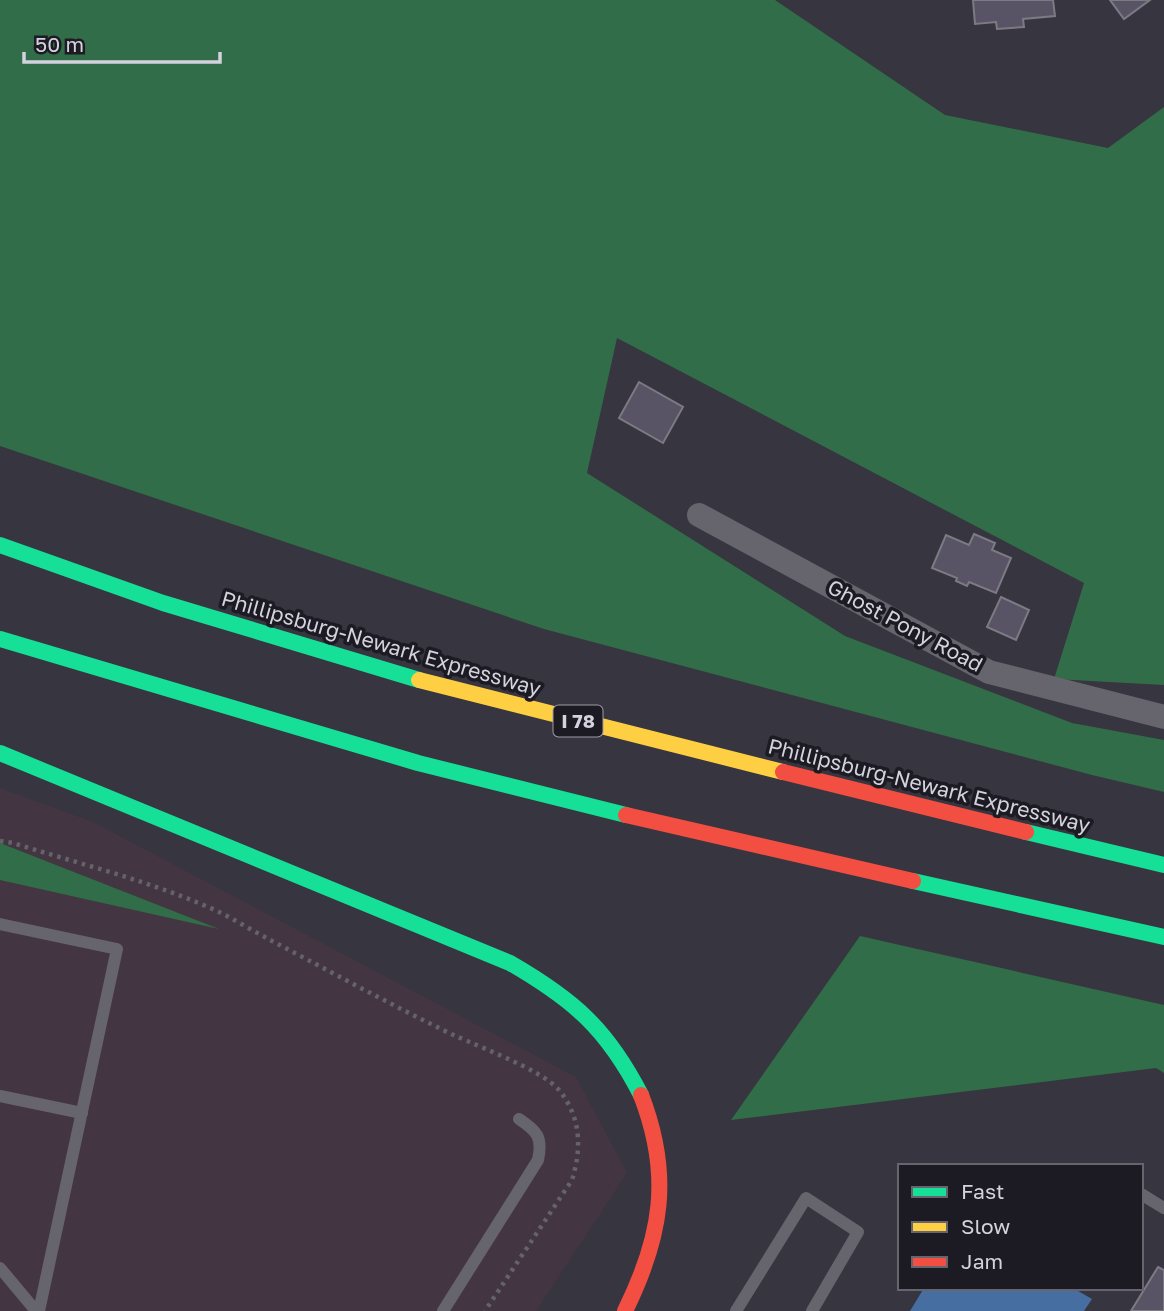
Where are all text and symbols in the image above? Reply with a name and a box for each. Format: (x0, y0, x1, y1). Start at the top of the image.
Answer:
scale bar (24, 21, 220, 65)
text: 50 m (35, 31, 84, 57)
street label: Ghost Pony Road (823, 573, 988, 677)
street label: Phillipsburg-Newark Expressway (219, 585, 544, 701)
road number: I 78 (554, 706, 602, 736)
street label: Phillipsburg-Newark Expressway (765, 732, 1093, 838)
legend (898, 1164, 1143, 1290)
text: Fast (961, 1178, 1004, 1204)
text: Slow (961, 1213, 1010, 1239)
text: Jam (961, 1248, 1003, 1274)

